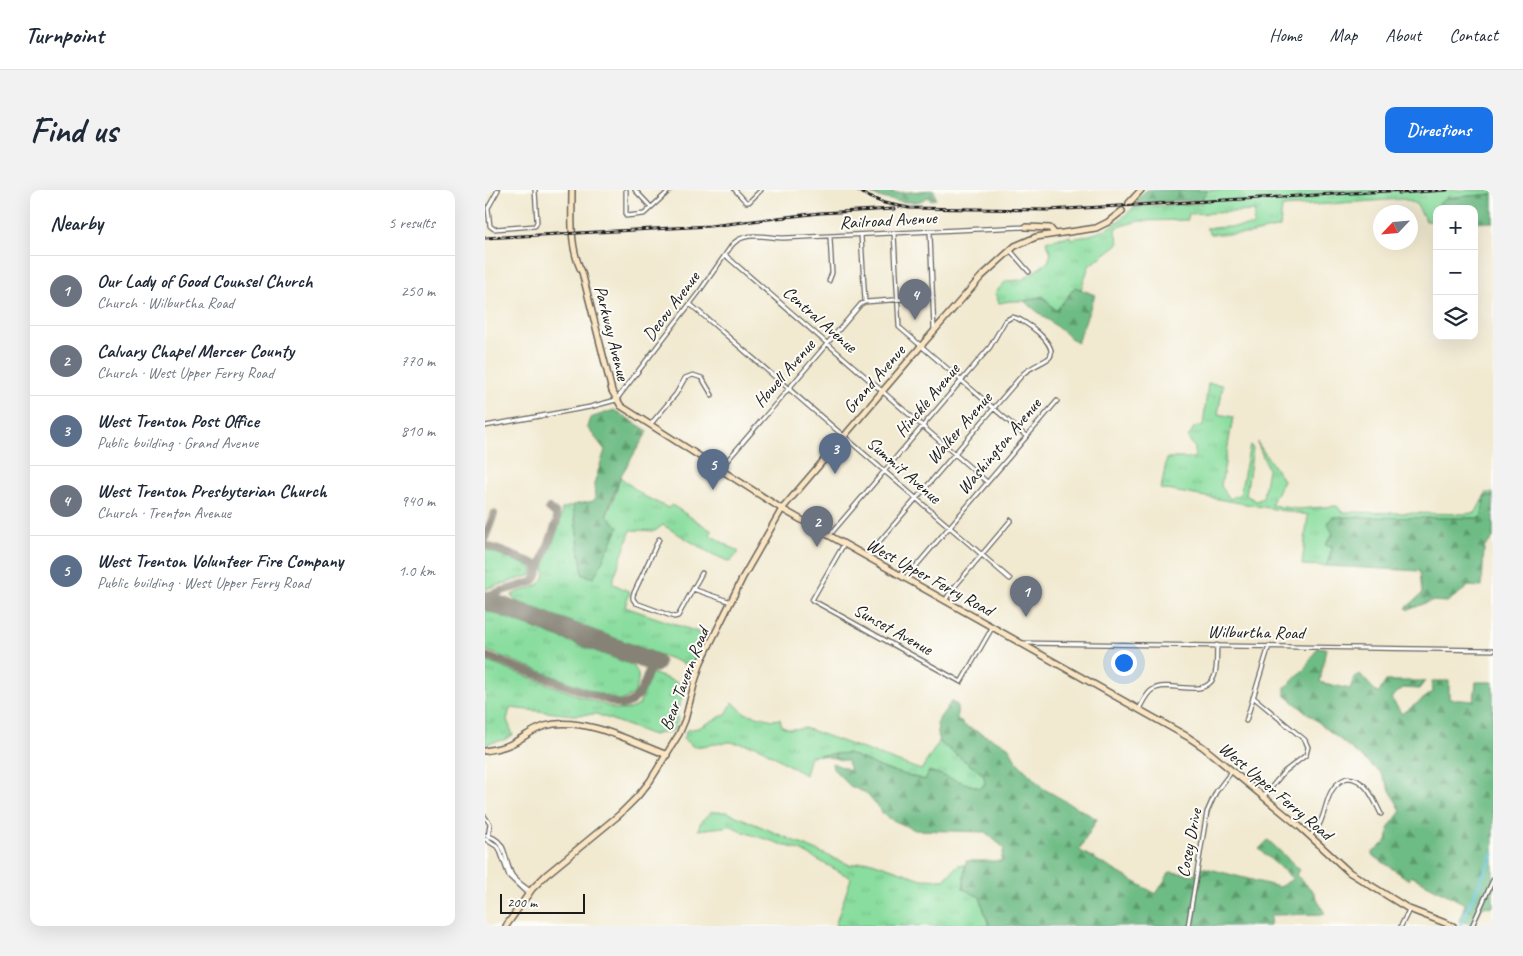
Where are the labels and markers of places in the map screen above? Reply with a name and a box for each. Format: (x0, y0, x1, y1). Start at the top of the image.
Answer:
pin: 4 (899, 279, 931, 320)
pin: 3 (819, 433, 851, 474)
pin: 5 (697, 449, 729, 490)
pin: 2 (801, 506, 833, 547)
pin: 1 (1010, 576, 1042, 617)

